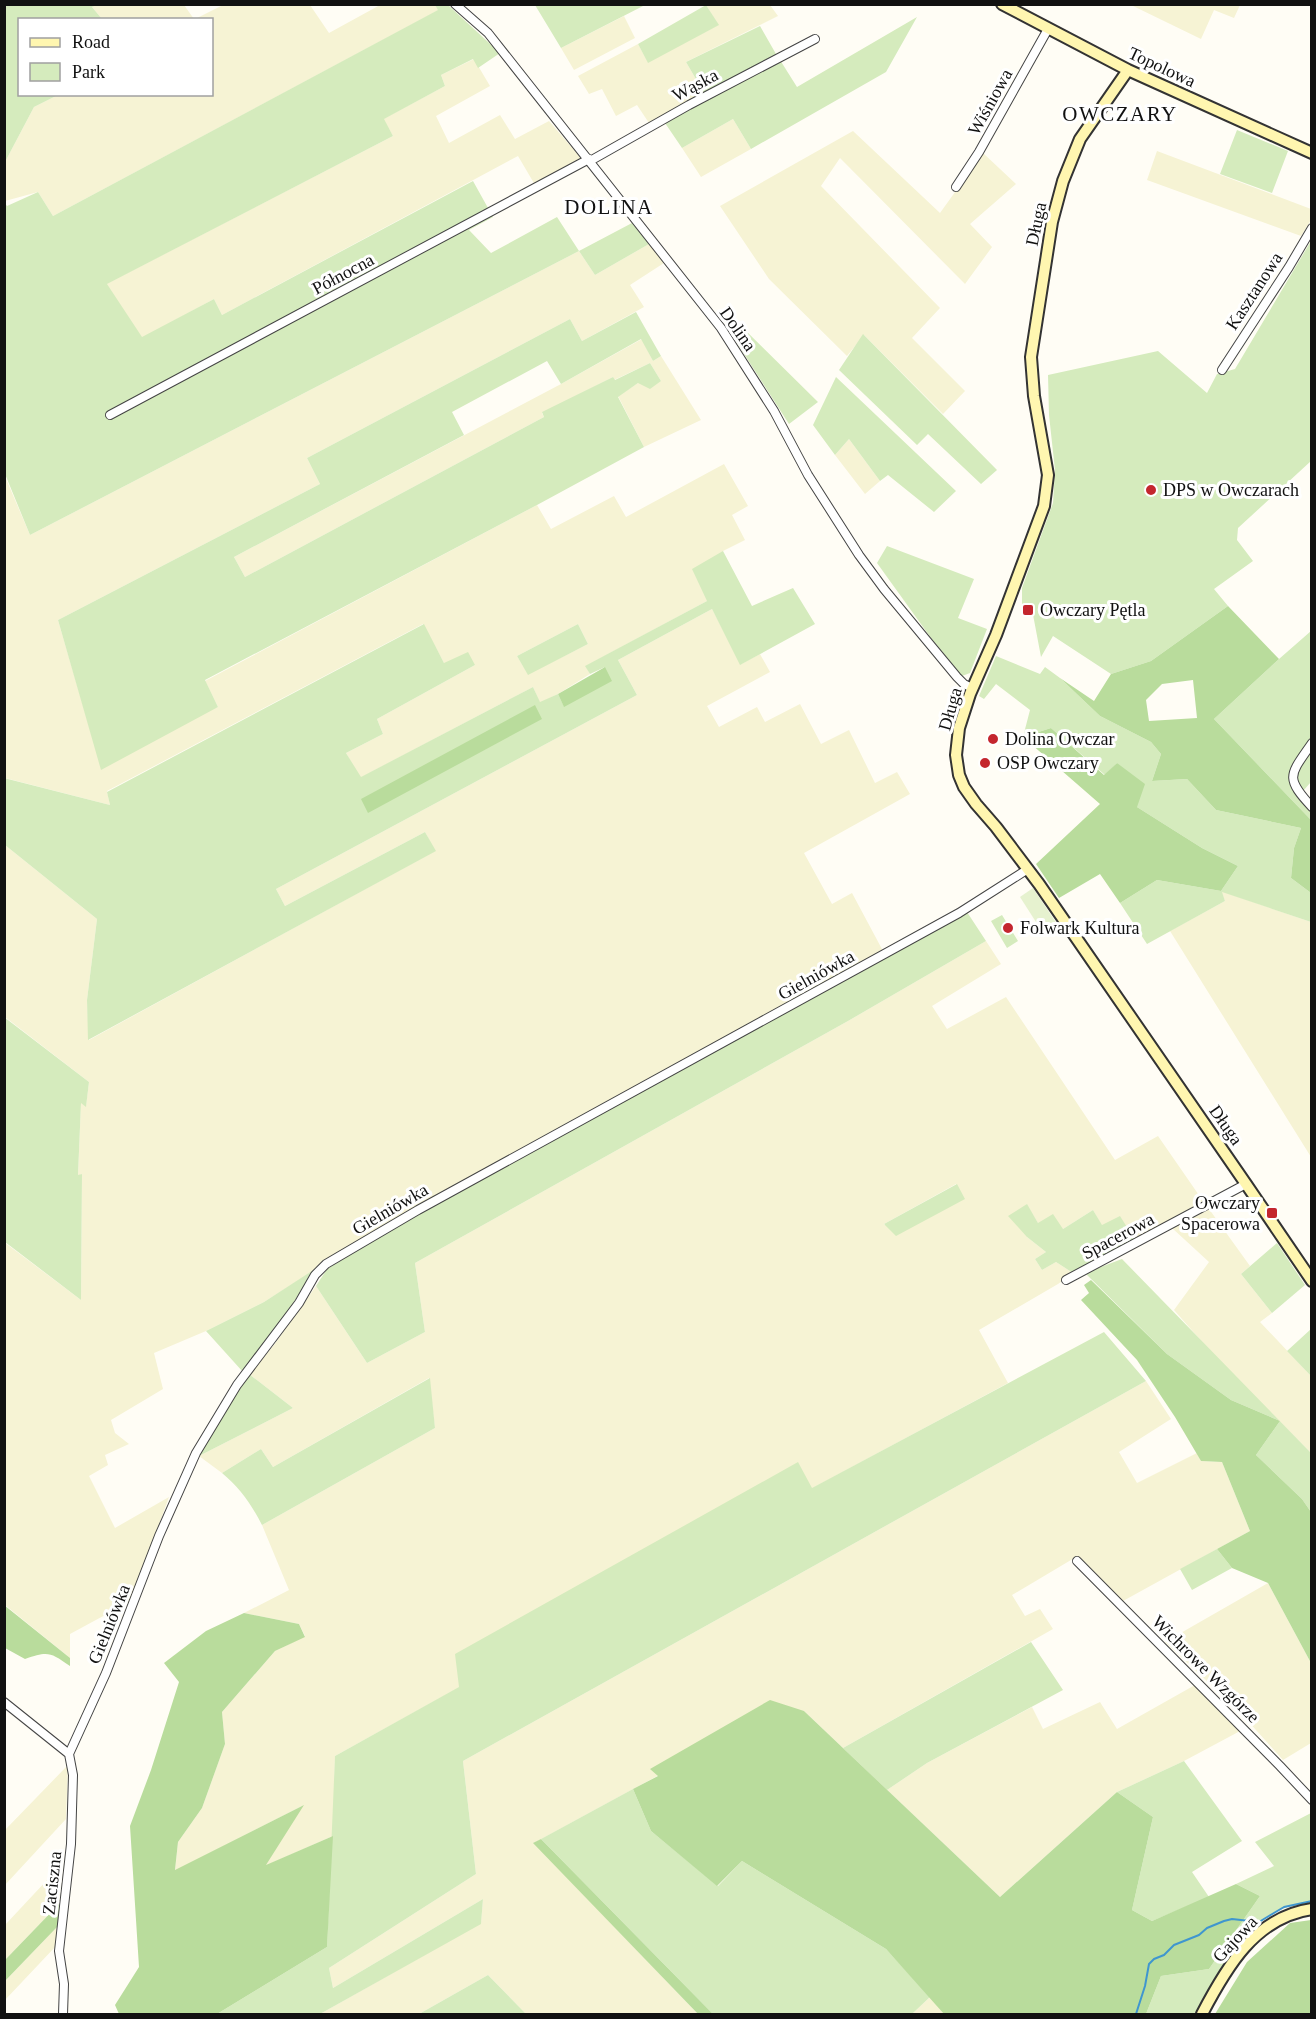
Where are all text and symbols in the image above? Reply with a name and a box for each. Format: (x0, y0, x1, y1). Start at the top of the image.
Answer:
legend (18, 18, 213, 96)
text: Road (72, 32, 110, 52)
street label: Topolowa (1125, 43, 1199, 91)
text: Park (72, 62, 105, 82)
street label: Wąska (669, 65, 721, 105)
street label: Wiśniowa (964, 66, 1016, 138)
district label: OWCZARY (1062, 102, 1178, 126)
district label: DOLINA (564, 195, 654, 219)
street label: Długa (1022, 200, 1050, 248)
street label: Północna (309, 249, 377, 299)
street label: Kasztanowa (1222, 249, 1286, 333)
street label: Dolina (716, 303, 760, 355)
place label: DPS w Owczarach (1163, 480, 1299, 500)
marker: DPS w Owczarach (1144, 483, 1158, 497)
place label: Owczary Pętla (1040, 600, 1145, 620)
marker: Owczary Pętla (1021, 603, 1035, 617)
street label: Długa (934, 685, 966, 733)
place label: Dolina Owczar (1005, 729, 1114, 749)
marker: Dolina Owczar (986, 732, 1000, 746)
place label: OSP Owczary (997, 753, 1099, 773)
marker: OSP Owczary (978, 756, 992, 770)
place label: Folwark Kultura (1020, 918, 1139, 938)
marker: Folwark Kultura (1001, 921, 1015, 935)
street label: Gielniówka (774, 946, 858, 1004)
street label: Długa (1205, 1101, 1247, 1149)
street label: Gielniówka (349, 1179, 431, 1239)
place label: Owczary Spacerowa (1181, 1193, 1260, 1234)
marker: Owczary Spacerowa (1265, 1206, 1279, 1220)
street label: Spacerowa (1078, 1209, 1158, 1263)
street label: Gielniówka (84, 1581, 134, 1667)
street label: Wichrowe Wzgórze (1148, 1611, 1264, 1727)
street label: Zaciszna (39, 1850, 65, 1916)
street label: Gajowa (1209, 1912, 1261, 1966)

